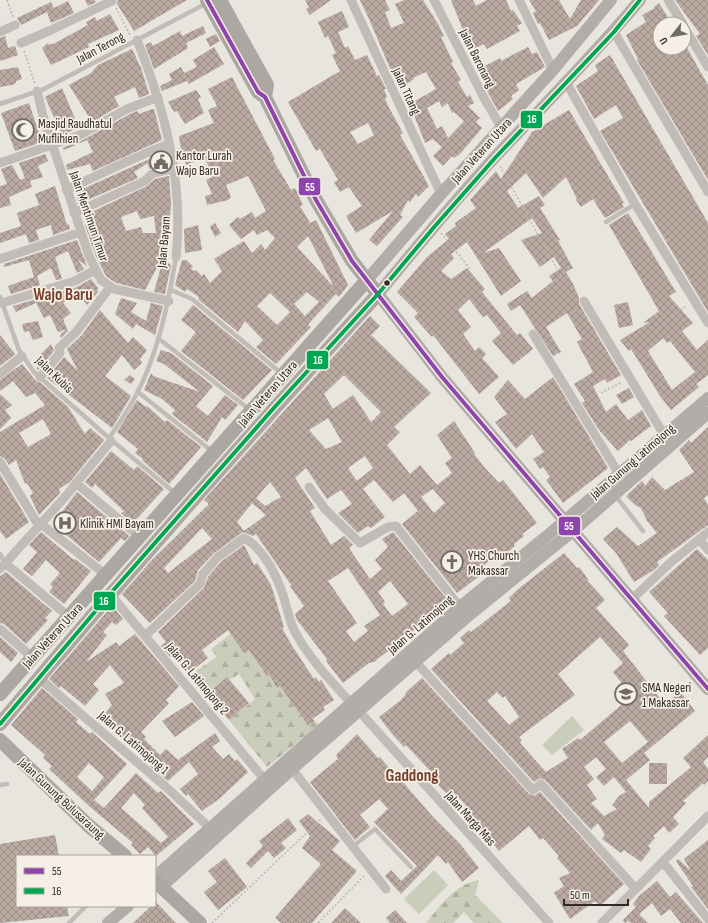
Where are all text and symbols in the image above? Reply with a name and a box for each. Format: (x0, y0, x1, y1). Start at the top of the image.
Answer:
north arrow (652, 16, 692, 56)
street label: Jalan Baronang (455, 26, 499, 91)
street label: Jalan Terong (73, 29, 127, 68)
text: U (657, 35, 671, 47)
street label: Jalan Titang (388, 64, 424, 117)
line badge: 16 (520, 110, 543, 129)
text: 16 (527, 113, 537, 126)
street label: Jalan Veteran Utara (448, 115, 515, 187)
place label: Masjid Raudhatul Muflihien (38, 116, 112, 147)
mosque icon: Masjid Raudhatul Muflihien (10, 117, 36, 143)
place label: Kantor Lurah Wajo Baru (176, 148, 232, 179)
public building icon: Kantor Lurah Wajo Baru (148, 149, 174, 175)
street label: Jalan Mentimun Timur (66, 168, 112, 264)
line badge: 55 (298, 177, 321, 196)
text: 55 (305, 181, 315, 194)
street label: Jalan Bayam (154, 216, 174, 270)
unlabelled marker (382, 278, 392, 288)
district label: Wajo Baru (33, 285, 93, 305)
line badge: 16 (306, 350, 329, 370)
street label: Jalan Kubis (31, 352, 77, 397)
text: 16 (313, 354, 323, 367)
street label: Jalan Veteran Utara (234, 357, 301, 431)
street label: Jalan Gunung Latimojong (586, 421, 678, 504)
hospital icon: Klinik HMI Bayam (52, 510, 78, 536)
place label: Klinik HMI Bayam (80, 516, 154, 532)
line badge: 55 (558, 516, 581, 536)
text: 55 (564, 520, 574, 533)
place label: YHS Church Makassar (468, 548, 519, 579)
church icon: YHS Church Makassar (439, 549, 465, 575)
line badge: 16 (93, 591, 116, 611)
street label: Jalan G. Latimojong (384, 592, 457, 658)
text: 16 (99, 595, 109, 608)
street label: Jalan Veteran Utara (19, 600, 86, 672)
street label: Jalan G. Latimojong 2 (162, 638, 232, 718)
place label: SMA Negeri 1 Makassar (642, 680, 691, 711)
school or university icon: SMA Negeri 1 Makassar (613, 681, 639, 707)
street label: Jalan G. Latimojong 1 (94, 707, 172, 778)
street label: Jalan Gunung Bulusaraung (14, 754, 108, 843)
district label: Gaddong (386, 766, 438, 786)
street label: Jalan Marga Mas (441, 787, 499, 850)
legend (16, 855, 156, 907)
text: 55 (52, 864, 62, 879)
scale bar (564, 881, 628, 907)
text: 16 (52, 884, 61, 899)
text: 50 m (570, 888, 590, 903)

